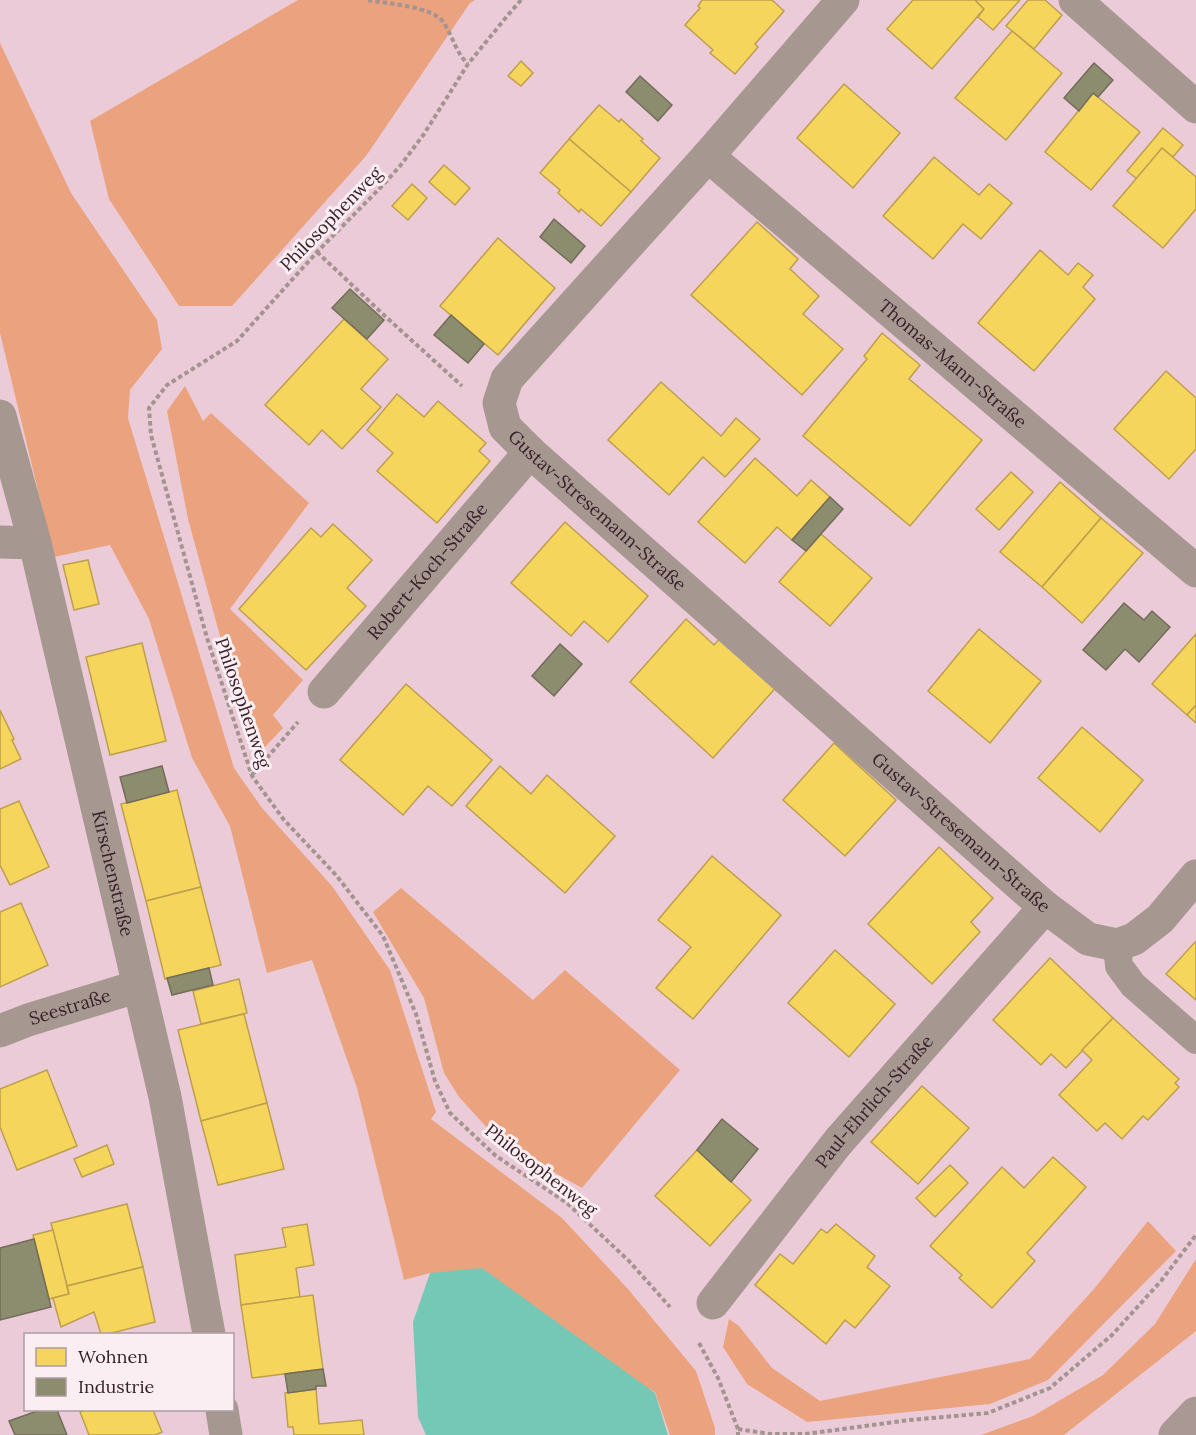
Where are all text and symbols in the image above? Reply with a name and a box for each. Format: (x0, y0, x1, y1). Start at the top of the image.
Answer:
street label: Philosophenweg (275, 161, 387, 276)
street label: Thomas-Mann-Straße (874, 294, 1032, 433)
street label: Gustav-Stresemann-Straße (504, 425, 691, 596)
street label: Robert-Koch-Straße (362, 498, 492, 644)
street label: Philosophenweg (210, 634, 277, 772)
street label: Gustav-Stresemann-Straße (867, 747, 1056, 918)
street label: Kirschenstraße (87, 808, 139, 939)
street label: Seestraße (26, 983, 114, 1030)
street label: Paul-Ehrlich-Straße (810, 1030, 938, 1173)
street label: Philosophenweg (480, 1118, 603, 1221)
legend (24, 1333, 234, 1411)
text: Wohnen (78, 1345, 148, 1368)
text: Industrie (78, 1375, 154, 1398)

